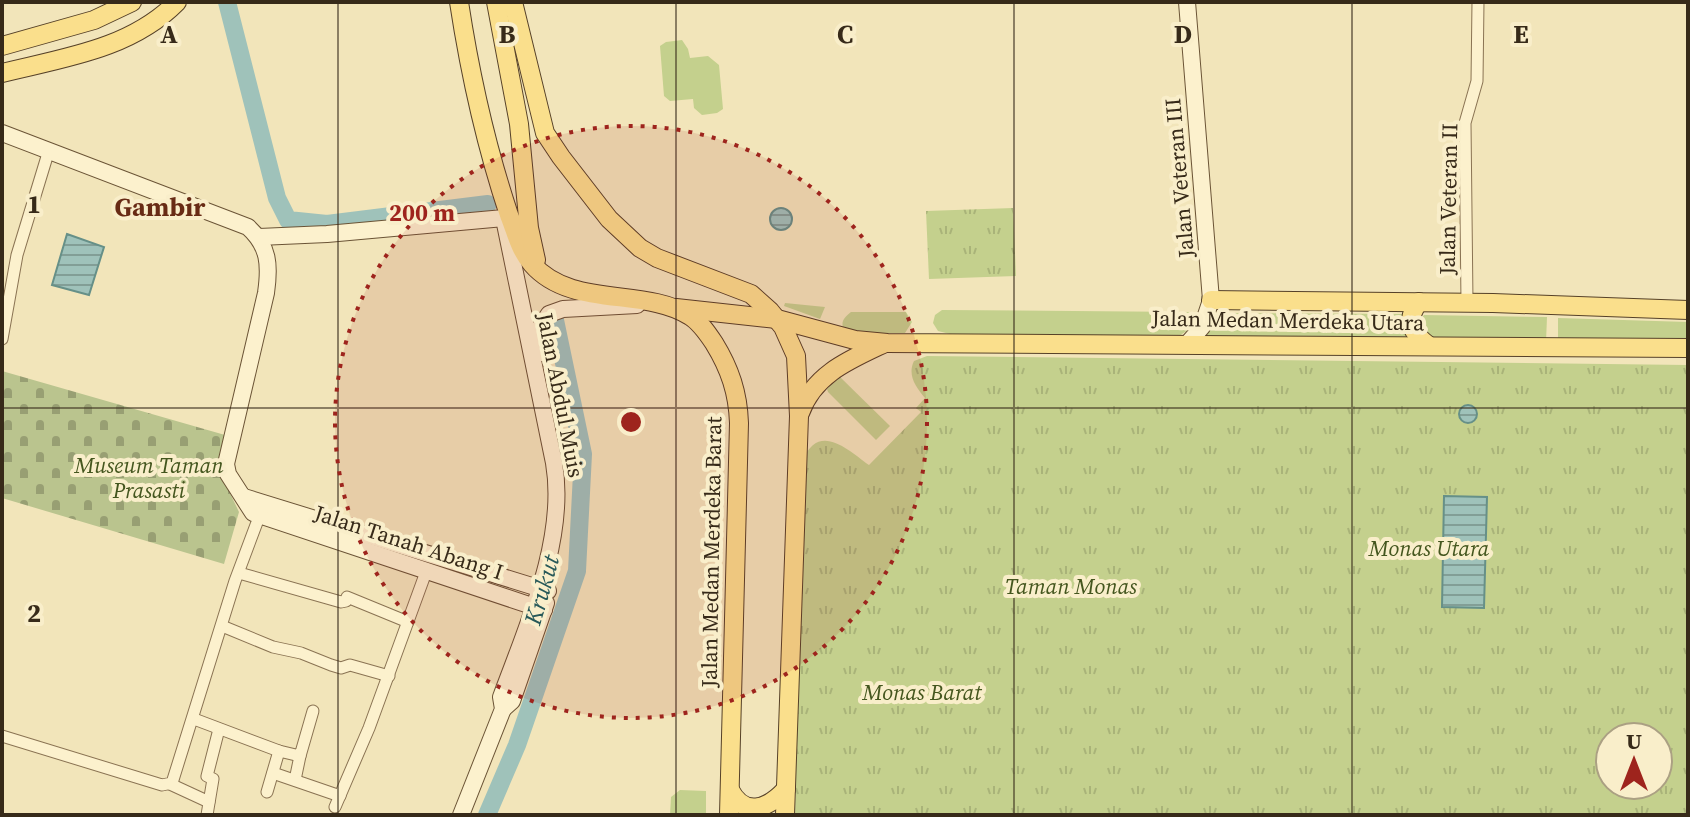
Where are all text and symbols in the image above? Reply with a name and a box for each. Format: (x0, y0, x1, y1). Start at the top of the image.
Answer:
text: A (160, 16, 178, 52)
text: B (499, 16, 516, 52)
text: C (837, 16, 853, 52)
text: D (1174, 16, 1192, 52)
text: E (1513, 16, 1529, 52)
street label: Jalan Veteran III (1157, 97, 1201, 260)
street label: Jalan Veteran II (1432, 123, 1464, 276)
text: 1 (27, 186, 41, 222)
district label: Gambir (115, 189, 206, 225)
text: 200 m (389, 196, 455, 229)
street label: Jalan Medan Merdeka Utara (1150, 303, 1425, 337)
street label: Jalan Abdul Muis (530, 309, 592, 480)
centre of rings (617, 408, 645, 436)
street label: Jalan Medan Merdeka Barat (694, 415, 728, 689)
park label: Museum Taman Prasasti (73, 450, 224, 505)
street label: Jalan Tanah Abang I (310, 497, 507, 587)
park label: Monas Utara (1368, 533, 1490, 563)
water label: Krukut (516, 550, 568, 630)
park label: Taman Monas (1005, 571, 1137, 601)
text: 2 (27, 595, 41, 631)
park label: Monas Barat (862, 677, 982, 707)
north arrow (1594, 721, 1674, 801)
text: U (1626, 726, 1642, 756)

